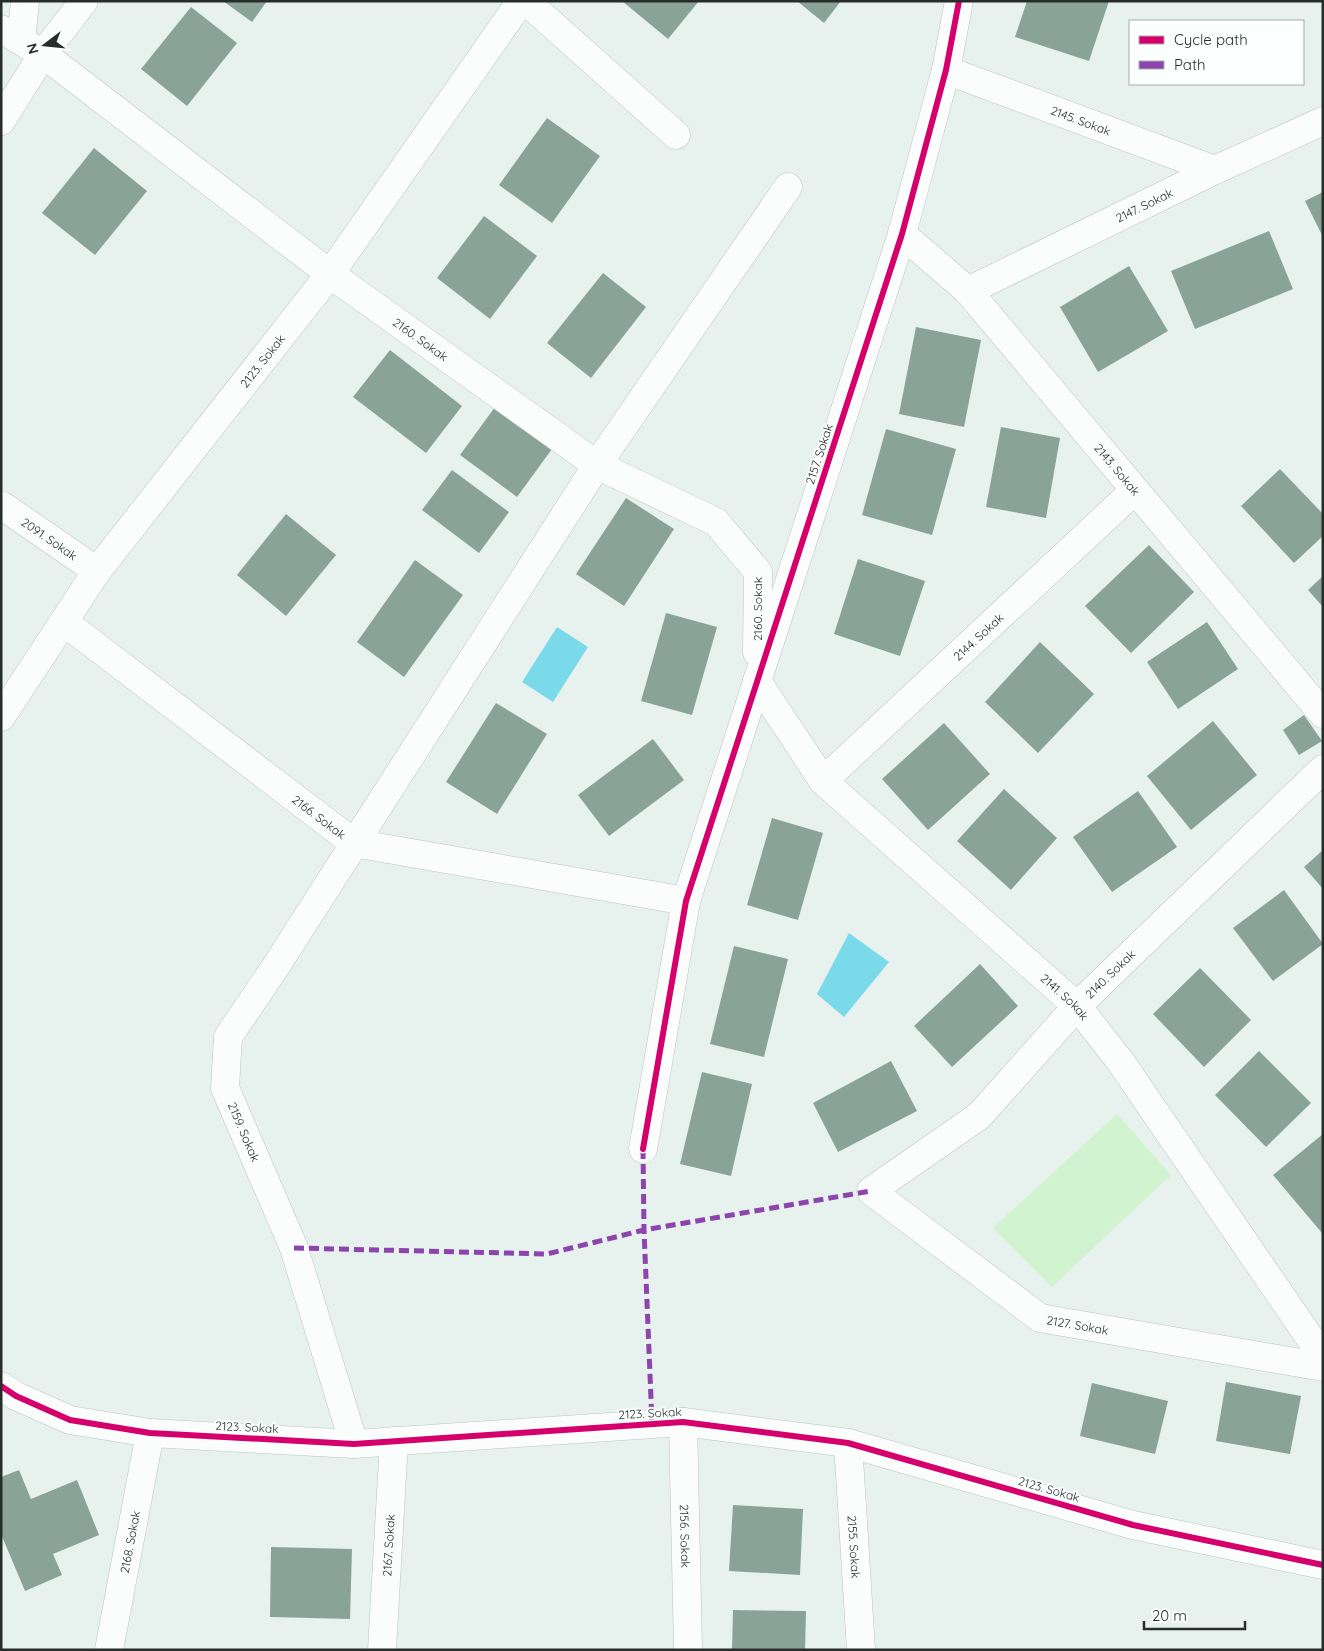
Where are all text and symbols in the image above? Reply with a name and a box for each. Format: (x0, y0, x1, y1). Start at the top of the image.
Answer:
north arrow (20, 20, 70, 70)
legend (1129, 20, 1304, 85)
text: Cycle path (1174, 30, 1248, 49)
text: N (22, 41, 43, 56)
text: Path (1174, 55, 1206, 74)
street label: 2145. Sokak (1049, 102, 1113, 138)
street label: 2147. Sokak (1113, 184, 1175, 225)
street label: 2160. Sokak (390, 314, 451, 364)
street label: 2123. Sokak (236, 331, 287, 390)
street label: 2157. Sokak (802, 422, 836, 486)
street label: 2143. Sokak (1092, 440, 1144, 498)
street label: 2091. Sokak (19, 514, 80, 563)
street label: 2160. Sokak (750, 577, 765, 641)
street label: 2144. Sokak (950, 609, 1006, 663)
street label: 2166. Sokak (289, 791, 349, 842)
street label: 2140. Sokak (1082, 946, 1138, 1002)
street label: 2141. Sokak (1038, 970, 1092, 1023)
street label: 2159. Sokak (225, 1100, 263, 1164)
street label: 2127. Sokak (1046, 1312, 1110, 1337)
street label: 2123. Sokak (618, 1404, 682, 1422)
street label: 2123. Sokak (215, 1418, 279, 1436)
street label: 2123. Sokak (1016, 1473, 1082, 1505)
street label: 2156. Sokak (677, 1504, 694, 1568)
street label: 2168. Sokak (116, 1509, 143, 1575)
street label: 2167. Sokak (379, 1514, 397, 1577)
street label: 2155. Sokak (845, 1515, 864, 1579)
scale bar (1144, 1598, 1245, 1630)
text: 20 m (1152, 1606, 1187, 1625)

